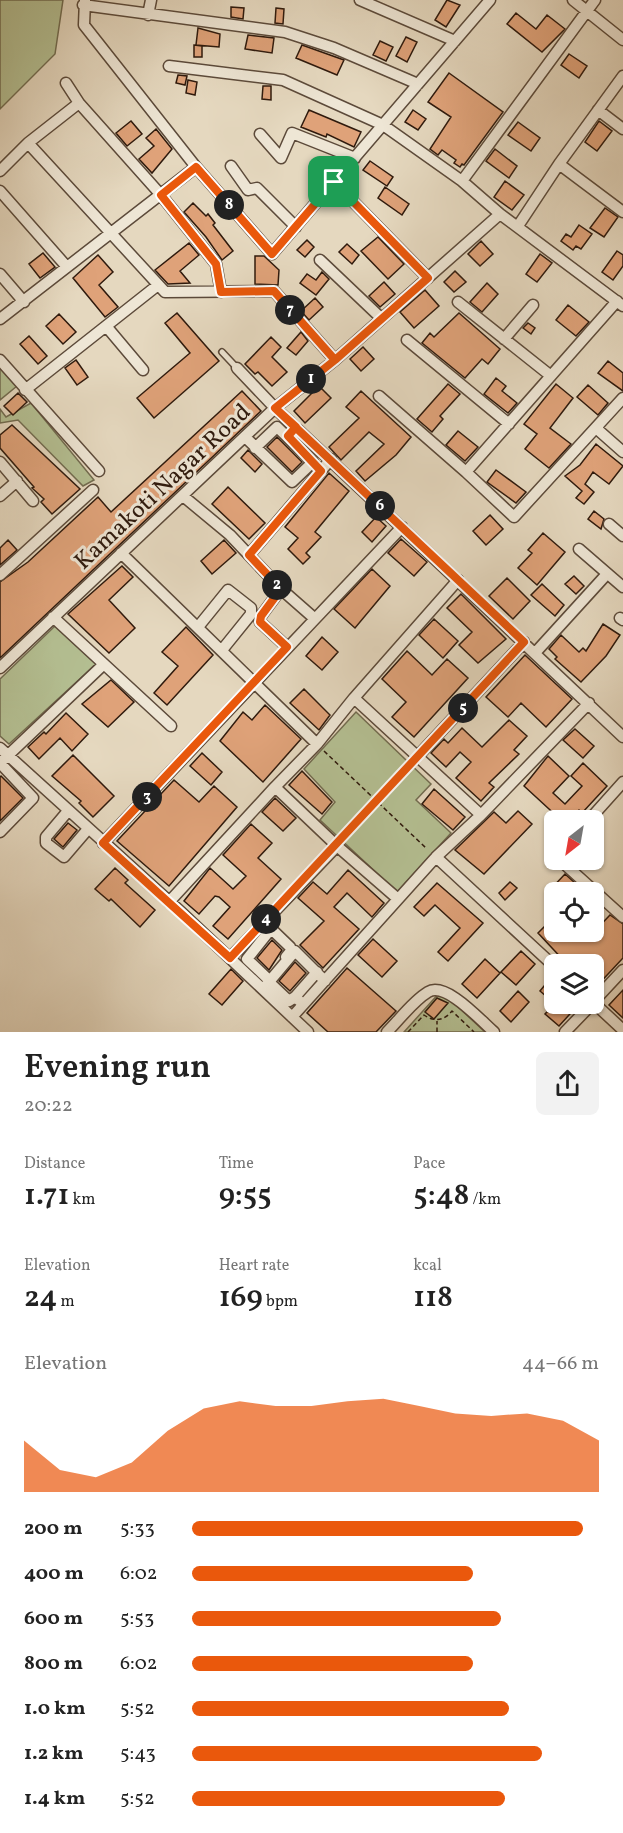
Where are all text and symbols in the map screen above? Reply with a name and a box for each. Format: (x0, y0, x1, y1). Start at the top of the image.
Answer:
pin (308, 156, 359, 207)
icon: arrive (317, 165, 350, 198)
pin: 8 (214, 190, 244, 220)
text: 8 (225, 194, 233, 216)
pin: 7 (275, 295, 305, 325)
text: 7 (286, 299, 294, 321)
pin: 1 (296, 364, 326, 394)
text: 1 (308, 368, 314, 390)
street label: Kamakoti Nagar Road (68, 396, 259, 578)
pin: 6 (365, 491, 395, 521)
text: 6 (376, 495, 384, 517)
pin: 2 (262, 570, 292, 600)
text: 2 (273, 574, 281, 596)
pin: 5 (448, 693, 478, 723)
text: 5 (459, 697, 467, 719)
pin: 3 (132, 782, 162, 812)
text: 3 (143, 786, 151, 808)
north arrow (544, 810, 604, 870)
map controls (544, 810, 604, 1014)
button: locate (544, 882, 604, 942)
pin: 4 (251, 904, 281, 934)
text: 4 (261, 908, 271, 930)
button: layers (544, 954, 604, 1014)
text: Evening run (24, 1046, 211, 1092)
button: share (536, 1052, 599, 1115)
text: 20:22 (24, 1092, 73, 1120)
text: Distance (24, 1153, 85, 1175)
text: Time (219, 1153, 254, 1175)
text: Pace (413, 1153, 445, 1175)
text: 1.71 (24, 1175, 69, 1217)
text: 9:55 (219, 1175, 272, 1217)
text: 5:48 (413, 1175, 469, 1217)
text: km (69, 1189, 95, 1211)
text: /km (469, 1189, 501, 1211)
text: Elevation (24, 1255, 91, 1277)
text: Heart rate (219, 1255, 289, 1277)
text: kcal (413, 1255, 442, 1277)
text: 24 (24, 1277, 57, 1319)
text: 169 (219, 1277, 263, 1319)
text: 118 (413, 1277, 453, 1319)
text: m (57, 1291, 75, 1313)
text: bpm (263, 1291, 298, 1313)
text: Elevation (24, 1350, 107, 1378)
text: 44–66 m (522, 1350, 599, 1378)
text: 200 m (24, 1515, 82, 1543)
text: 5:33 (120, 1515, 155, 1543)
text: 400 m (24, 1560, 84, 1588)
text: 6:02 (120, 1560, 158, 1588)
text: 600 m (24, 1605, 83, 1633)
text: 5:53 (120, 1605, 154, 1633)
text: 800 m (24, 1650, 83, 1678)
text: 6:02 (120, 1650, 158, 1678)
text: 1.0 km (24, 1695, 86, 1723)
text: 5:52 (120, 1695, 155, 1723)
text: 1.2 km (24, 1740, 84, 1768)
text: 5:43 (120, 1740, 156, 1768)
text: 1.4 km (24, 1785, 85, 1813)
text: 5:52 (120, 1785, 155, 1813)

